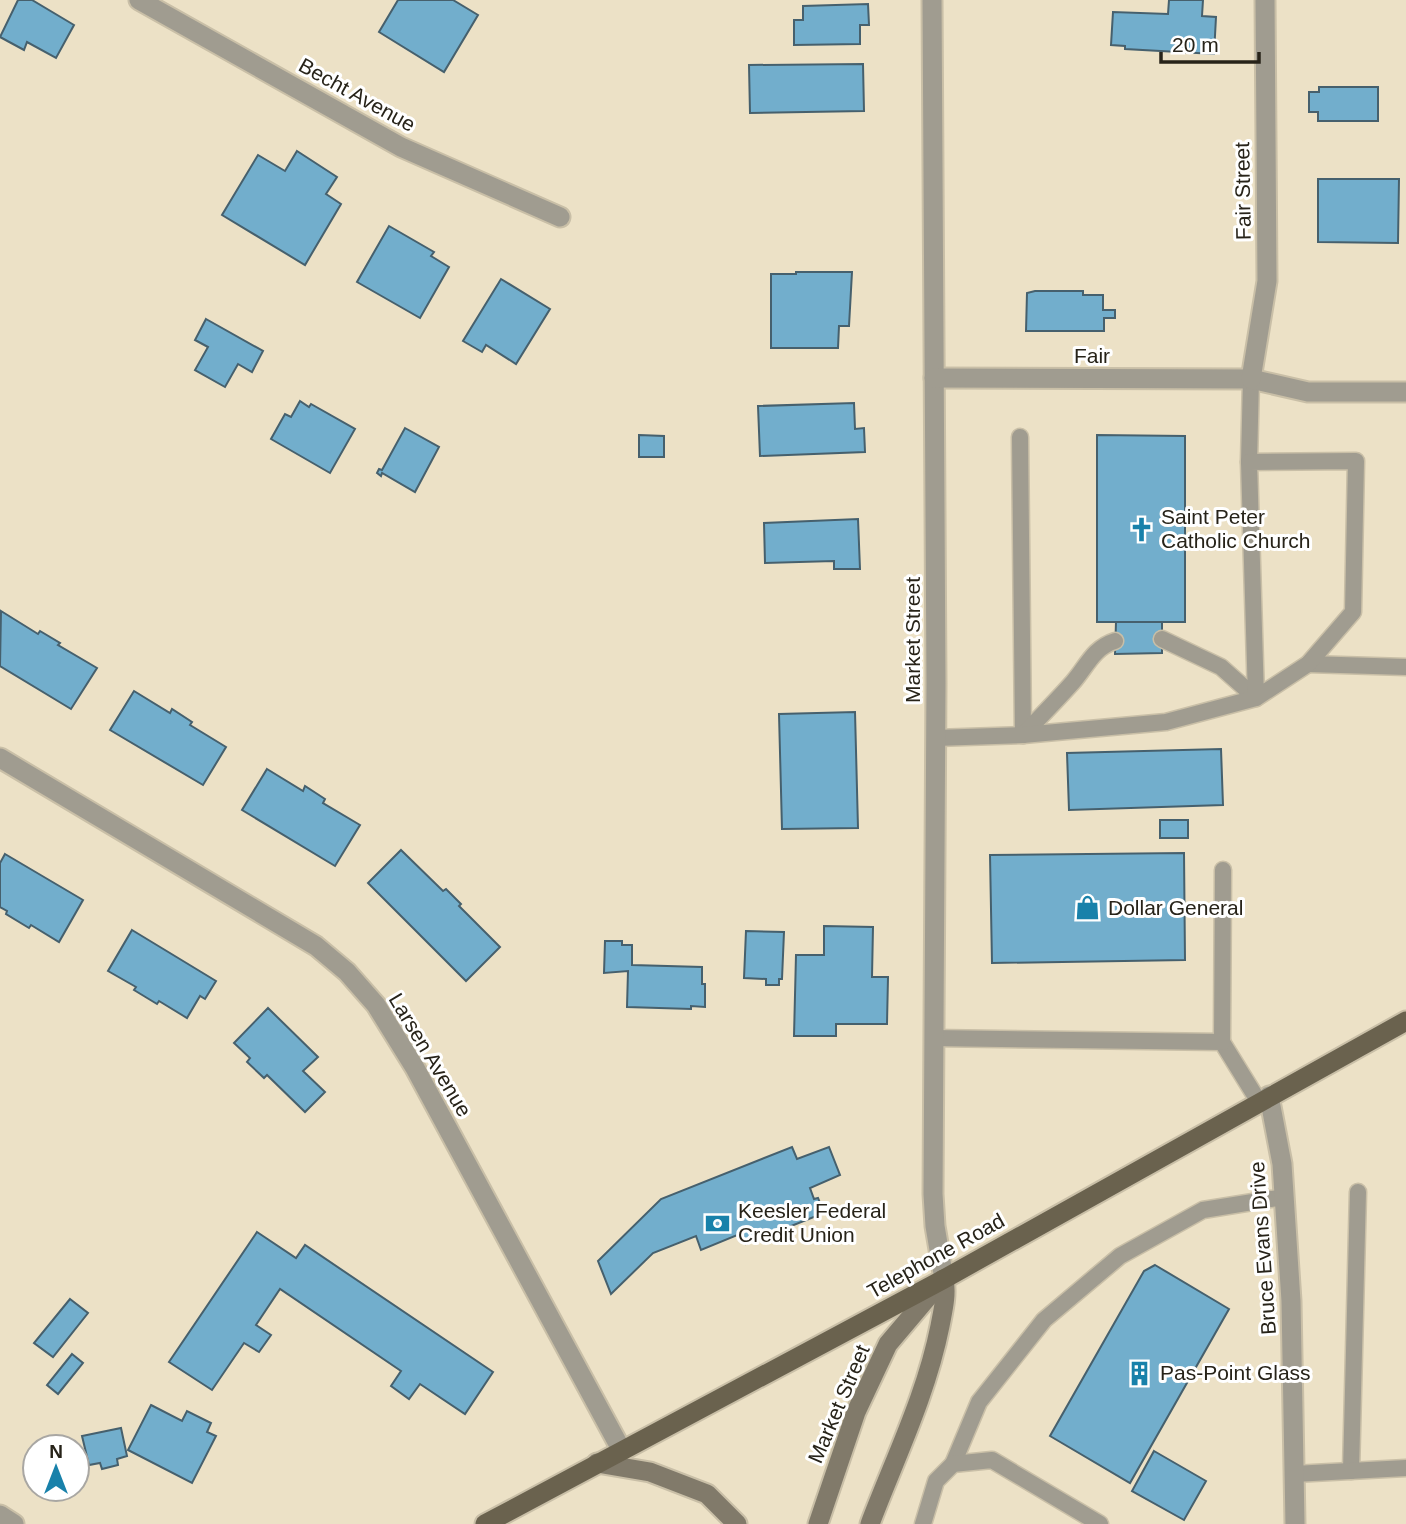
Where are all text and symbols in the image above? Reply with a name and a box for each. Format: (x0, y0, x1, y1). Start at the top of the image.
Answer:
scale bar (1161, 21, 1259, 65)
text: 20 m (1172, 33, 1219, 56)
street label: Becht Avenue (295, 53, 419, 136)
street label: Fair Street (1230, 142, 1255, 240)
street label: Fair (1074, 344, 1110, 367)
place label: Saint Peter Catholic Church (1161, 505, 1310, 552)
church icon: Saint Peter Catholic Church (1127, 515, 1155, 543)
street label: Market Street (901, 577, 924, 703)
shop icon: Dollar General (1074, 894, 1102, 922)
place label: Dollar General (1108, 896, 1243, 919)
street label: Larsen Avenue (385, 989, 476, 1121)
street label: Bruce Evans Drive (1245, 1160, 1280, 1336)
place label: Keesler Federal Credit Union (738, 1199, 886, 1246)
street label: Telephone Road (863, 1208, 1008, 1303)
bank icon: Keesler Federal Credit Union (704, 1209, 732, 1237)
street label: Market Street (803, 1341, 874, 1466)
building icon: Pas-Point Glass (1126, 1359, 1154, 1387)
place label: Pas-Point Glass (1160, 1361, 1311, 1384)
north arrow (21, 1433, 91, 1503)
text: N (49, 1441, 63, 1462)

